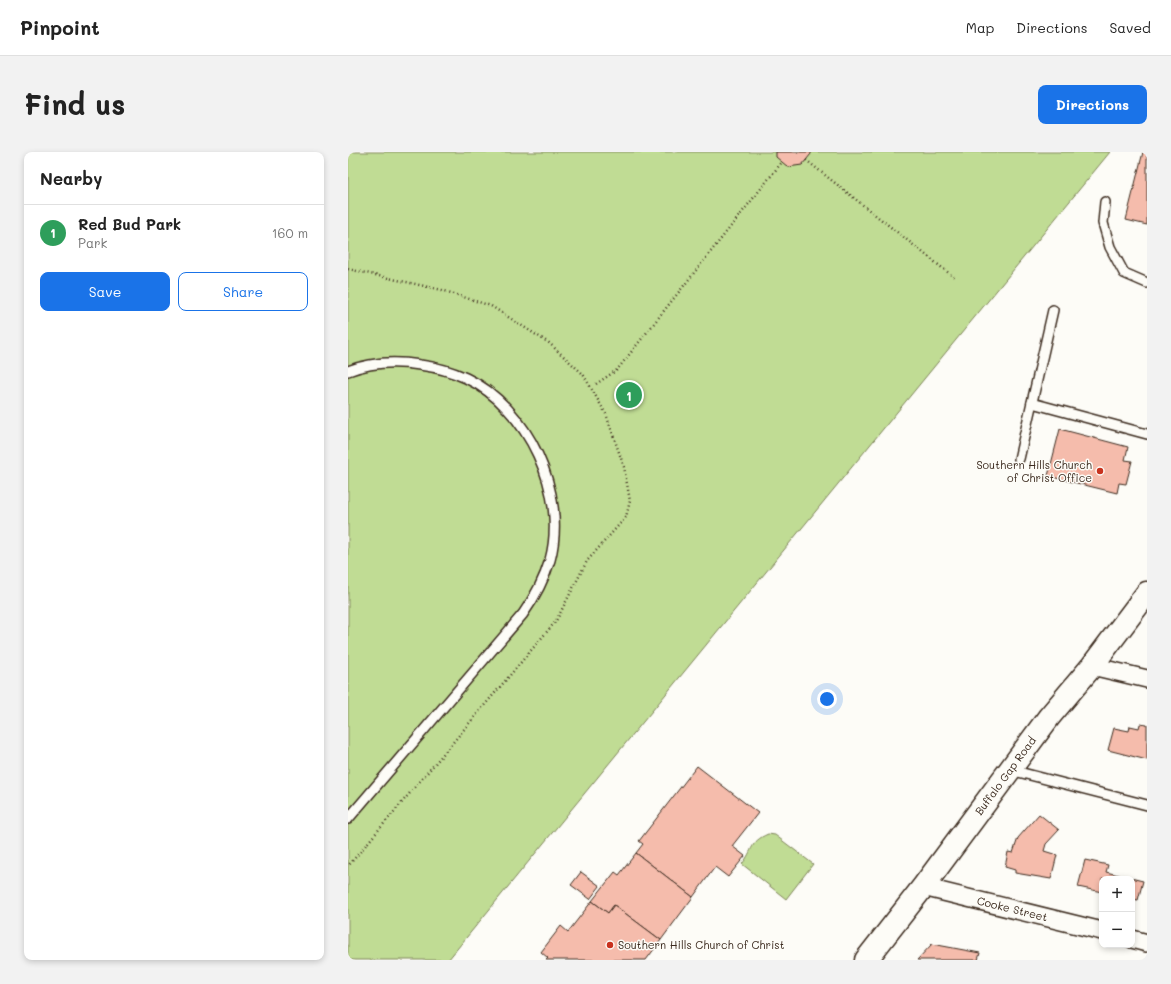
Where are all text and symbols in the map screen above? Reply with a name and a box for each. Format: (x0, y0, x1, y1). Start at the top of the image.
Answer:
text: Pinpoint (20, 15, 100, 40)
text: Map (966, 18, 994, 37)
text: Directions (1016, 18, 1087, 37)
text: Saved (1109, 18, 1151, 37)
button: Directions (1038, 85, 1147, 124)
text: Find us (24, 86, 125, 122)
text: Nearby (40, 167, 102, 189)
text: Red Bud Park (78, 214, 181, 234)
text: 1 (50, 224, 56, 241)
text: 160 m (272, 224, 308, 241)
text: Park (78, 234, 107, 251)
button: Save (40, 272, 170, 311)
button: Share (178, 272, 308, 311)
pin: 1 (616, 380, 642, 410)
place label: Southern Hills Church of Christ Office (976, 457, 1092, 485)
marker: Southern Hills Church of Christ Office (1095, 466, 1105, 476)
your location (817, 689, 837, 709)
street label: Buffalo Gap Road (971, 733, 1039, 818)
map controls (1099, 876, 1135, 948)
button: + (1099, 876, 1135, 912)
street label: Cooke Street (976, 893, 1049, 924)
button: − (1099, 912, 1135, 948)
place label: Southern Hills Church of Christ (618, 937, 785, 952)
marker: Southern Hills Church of Christ (605, 940, 615, 950)

